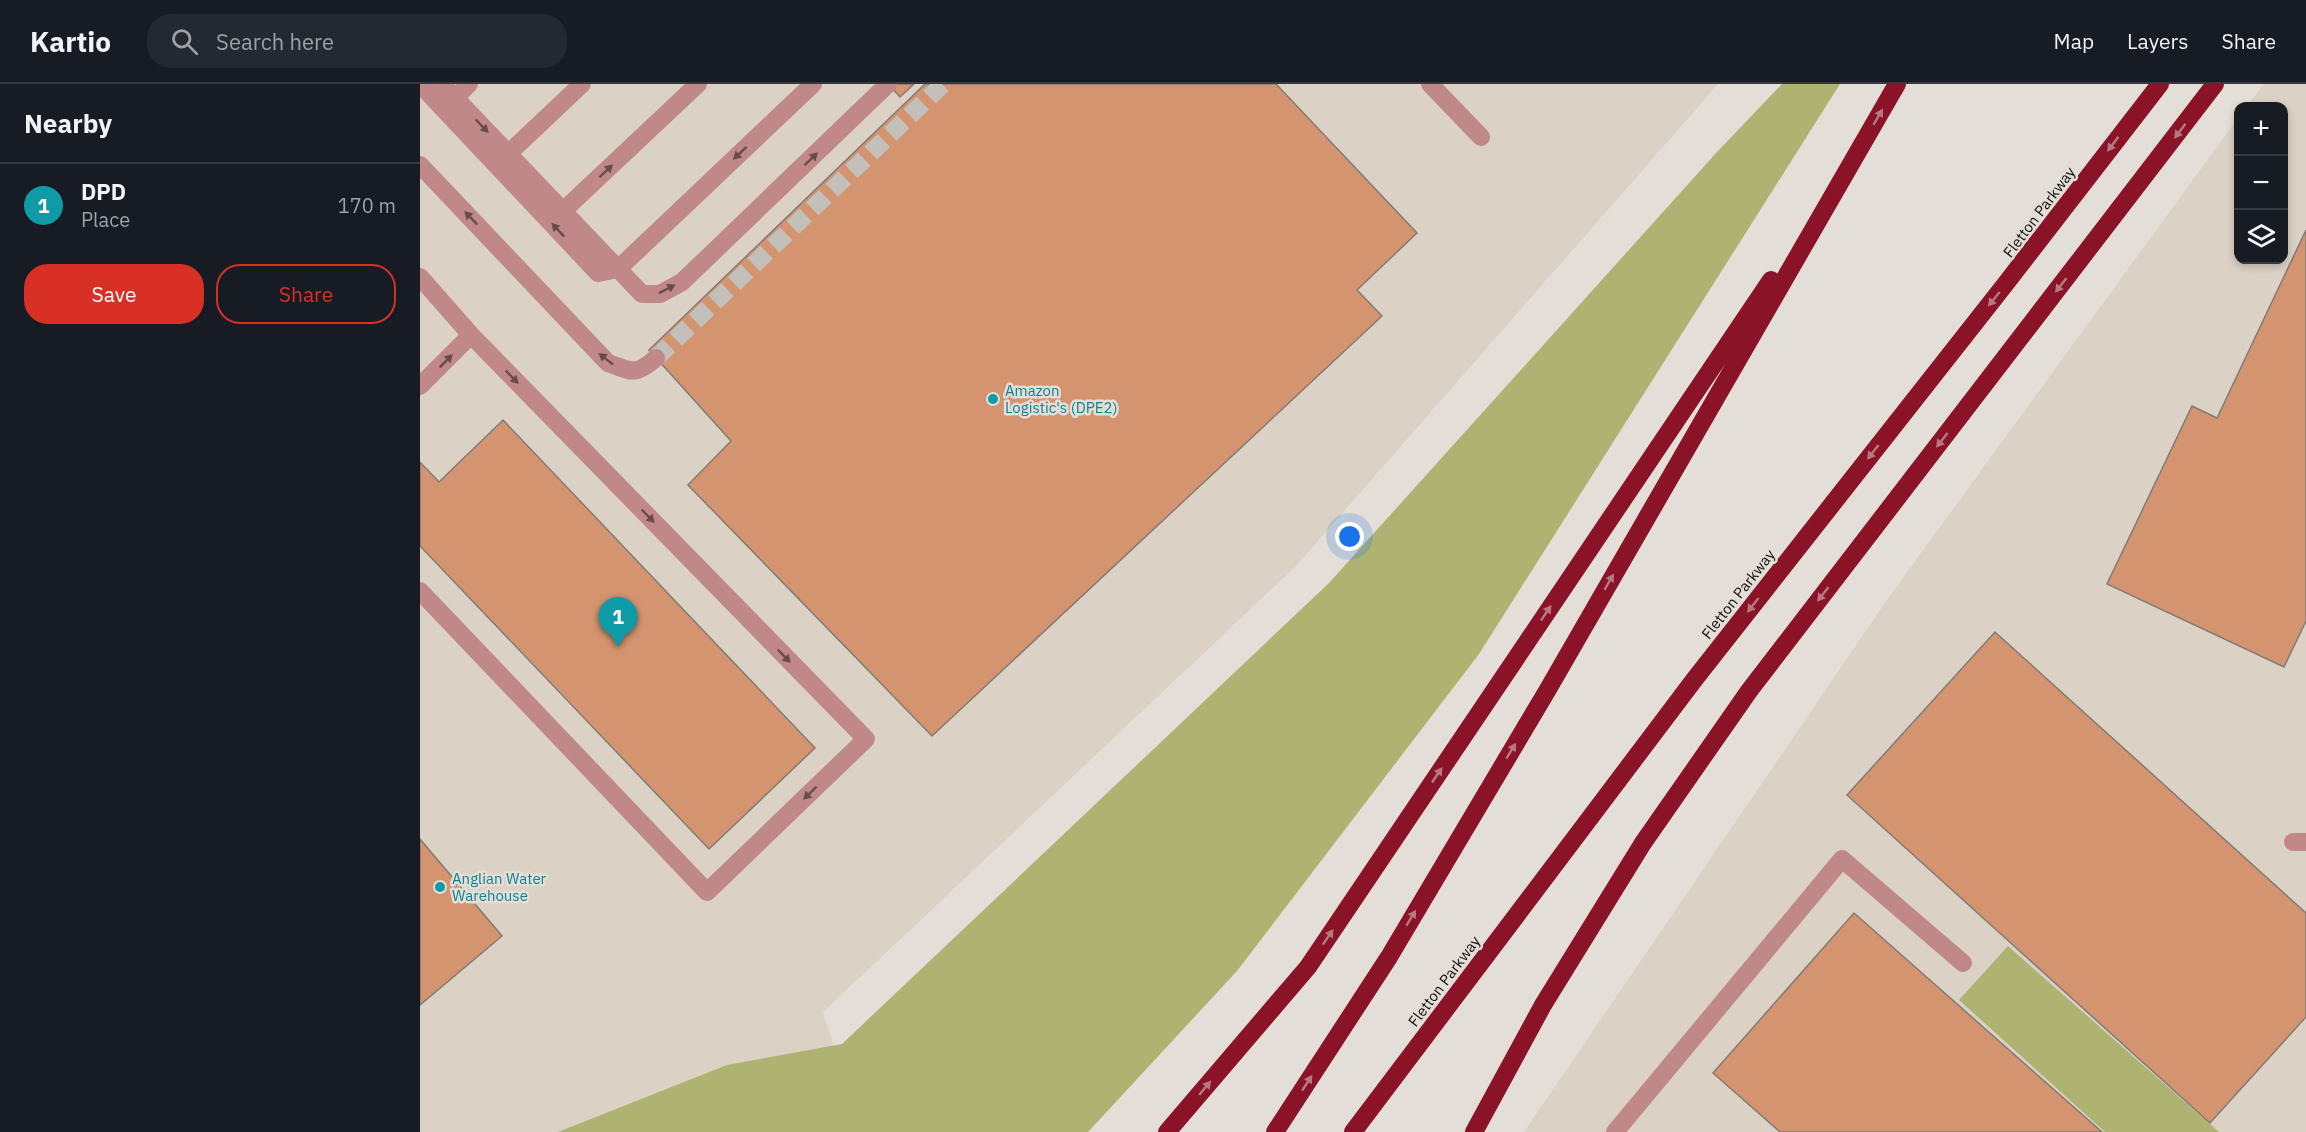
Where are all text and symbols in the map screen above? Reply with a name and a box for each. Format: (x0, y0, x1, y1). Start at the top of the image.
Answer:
search box (147, 14, 567, 68)
text: Kartio (30, 23, 111, 60)
icon: search (168, 25, 201, 58)
text: Search here (216, 27, 334, 56)
text: Map (2054, 27, 2094, 55)
text: Layers (2127, 27, 2189, 55)
text: Share (2222, 27, 2276, 55)
map controls (2234, 102, 2288, 264)
button: + (2234, 102, 2288, 156)
text: Nearby (24, 106, 112, 140)
one-way arrow (1873, 108, 1883, 125)
one-way arrow (475, 119, 489, 134)
one-way arrow (2174, 122, 2186, 138)
one-way arrow (2107, 136, 2119, 152)
one-way arrow (732, 146, 747, 160)
one-way arrow (803, 152, 817, 166)
button: − (2234, 156, 2288, 210)
street label: Fletton Parkway (1999, 162, 2080, 261)
one-way arrow (598, 164, 613, 178)
text: DPD (81, 177, 126, 206)
text: 1 (38, 192, 50, 219)
text: 170 m (338, 192, 396, 219)
text: Place (81, 206, 130, 233)
button: layers (2234, 210, 2288, 264)
one-way arrow (464, 212, 478, 226)
one-way arrow (552, 223, 565, 238)
button: Save (24, 264, 204, 324)
button: Share (216, 264, 396, 324)
one-way arrow (2056, 278, 2068, 293)
one-way arrow (658, 285, 676, 295)
one-way arrow (1988, 291, 2001, 307)
one-way arrow (598, 353, 613, 365)
one-way arrow (438, 354, 452, 368)
one-way arrow (505, 369, 519, 384)
place label: Amazon Logistic's (DPE2) (1005, 381, 1118, 417)
marker: Amazon Logistic's (DPE2) (986, 392, 1000, 406)
one-way arrow (1936, 432, 1949, 448)
one-way arrow (1868, 444, 1880, 459)
one-way arrow (641, 509, 655, 523)
your location (1335, 522, 1364, 551)
street label: Fletton Parkway (1697, 545, 1779, 643)
one-way arrow (1604, 574, 1615, 590)
one-way arrow (1818, 587, 1830, 602)
one-way arrow (1746, 597, 1759, 613)
pin: 1 (598, 598, 638, 647)
one-way arrow (1540, 606, 1552, 622)
one-way arrow (777, 648, 791, 662)
one-way arrow (1506, 743, 1517, 759)
one-way arrow (1431, 767, 1442, 783)
one-way arrow (803, 786, 817, 800)
place label: Anglian Water Warehouse (452, 869, 547, 905)
marker: Anglian Water Warehouse (433, 880, 447, 894)
one-way arrow (1406, 910, 1417, 926)
one-way arrow (1322, 929, 1334, 945)
street label: Fletton Parkway (1404, 931, 1485, 1030)
one-way arrow (1301, 1075, 1312, 1091)
one-way arrow (1198, 1080, 1212, 1095)

